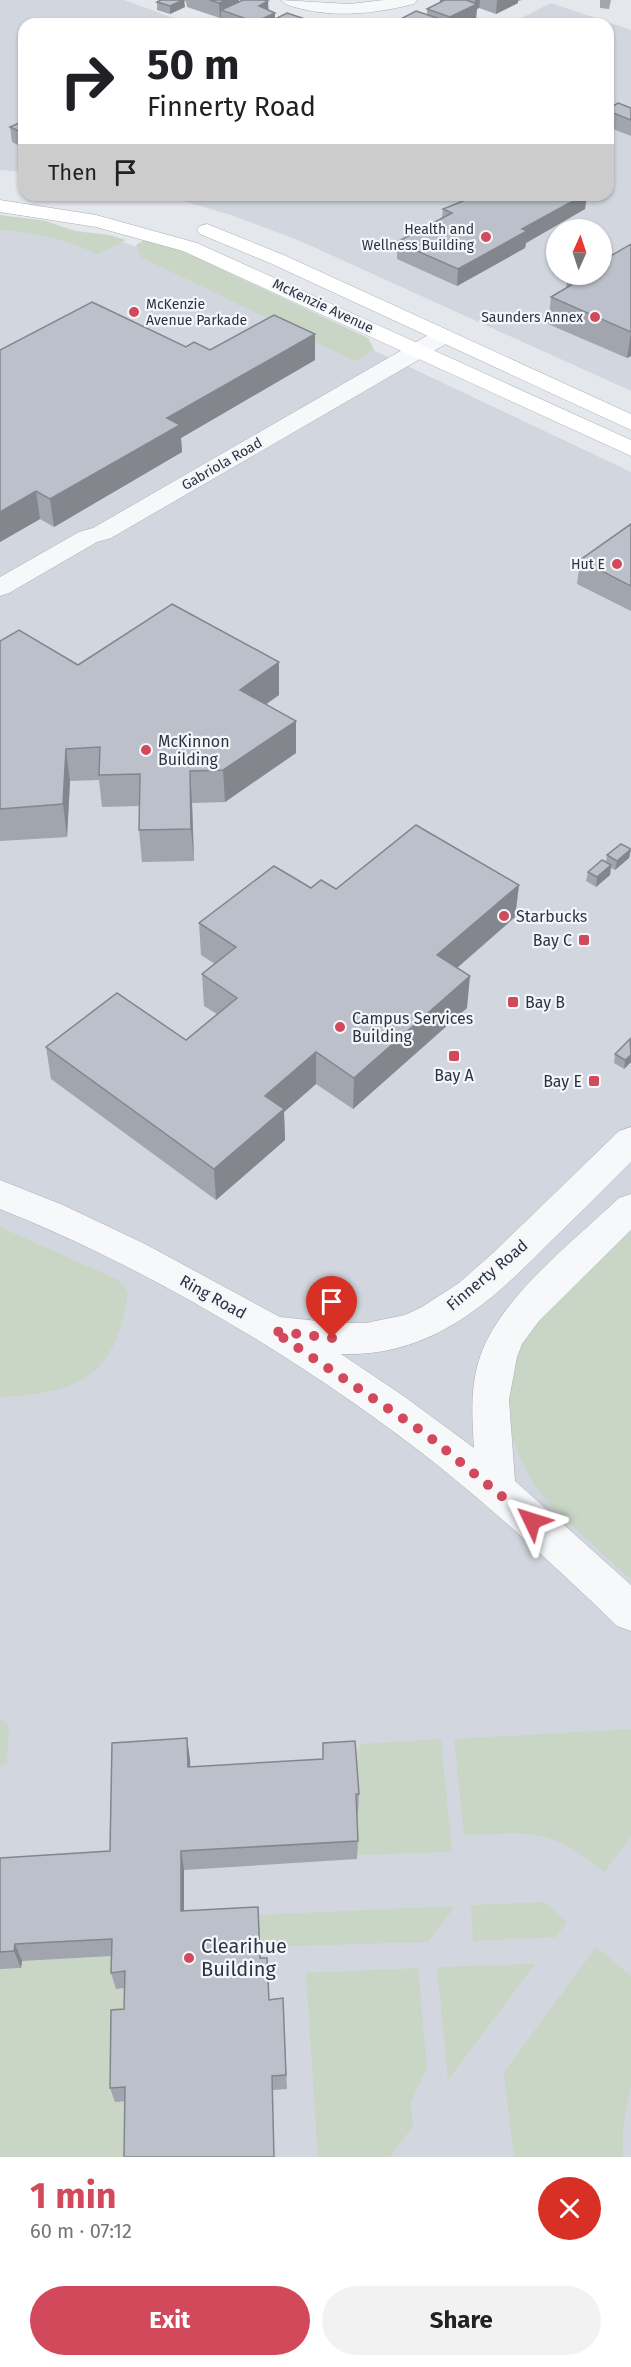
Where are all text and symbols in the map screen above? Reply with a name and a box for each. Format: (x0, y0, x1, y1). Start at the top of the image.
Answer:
text: 50 m (147, 40, 240, 90)
icon: right (48, 42, 126, 120)
text: Finnerty Road (147, 91, 316, 123)
icon: arrive (109, 156, 142, 189)
text: Then (48, 159, 97, 186)
north arrow (546, 219, 612, 285)
map controls (546, 219, 612, 285)
place label: Health and Wellness Building (362, 221, 475, 254)
marker: Health and Wellness Building (479, 230, 493, 244)
street label: McKenzie Avenue (270, 275, 376, 337)
place label: McKenzie Avenue Parkade (146, 296, 247, 329)
marker: McKenzie Avenue Parkade (127, 305, 141, 319)
place label: Saunders Annex (481, 309, 583, 326)
marker: Saunders Annex (588, 310, 602, 324)
street label: Gabriola Road (179, 434, 265, 494)
place label: Hut E (571, 556, 605, 573)
marker: Hut E (610, 557, 624, 571)
place label: McKinnon Building (158, 732, 230, 769)
marker: McKinnon Building (139, 743, 153, 757)
place label: Starbucks (516, 907, 587, 926)
marker: Starbucks (497, 909, 511, 923)
place label: Bay C (533, 931, 572, 950)
marker: Bay C (577, 933, 591, 947)
place label: Bay B (525, 993, 565, 1012)
marker: Bay B (506, 995, 520, 1009)
place label: Campus Services Building (352, 1009, 473, 1046)
marker: Campus Services Building (333, 1020, 347, 1034)
marker: Bay A (447, 1049, 461, 1063)
place label: Bay A (434, 1066, 475, 1085)
place label: Bay E (543, 1072, 582, 1091)
marker: Bay E (587, 1074, 601, 1088)
street label: Finnerty Road (443, 1236, 531, 1314)
street label: Ring Road (176, 1271, 250, 1323)
pin (306, 1276, 357, 1338)
icon: arrive (315, 1285, 348, 1318)
position arrow (500, 1489, 564, 1553)
place label: Clearihue Building (201, 1934, 287, 1981)
marker: Clearihue Building (182, 1951, 196, 1965)
text: 1 min (30, 2174, 117, 2218)
button: close (538, 2177, 601, 2240)
text: 60 m · 07:12 (30, 2219, 132, 2243)
button: Exit (30, 2286, 310, 2355)
button: Share (322, 2286, 601, 2355)

